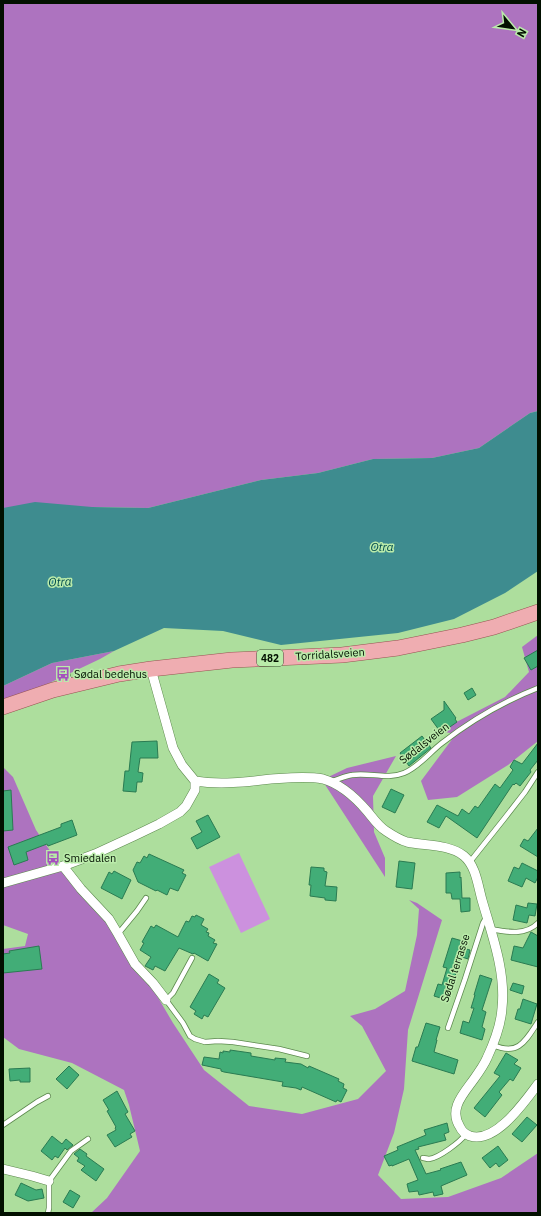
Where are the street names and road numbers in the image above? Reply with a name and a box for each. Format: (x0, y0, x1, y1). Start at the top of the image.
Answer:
street label: Torridalsveien (295, 645, 365, 663)
road number: 482 (257, 650, 283, 666)
street label: Sødalsveien (396, 719, 452, 767)
street label: Sødal terrasse (437, 932, 473, 1004)

